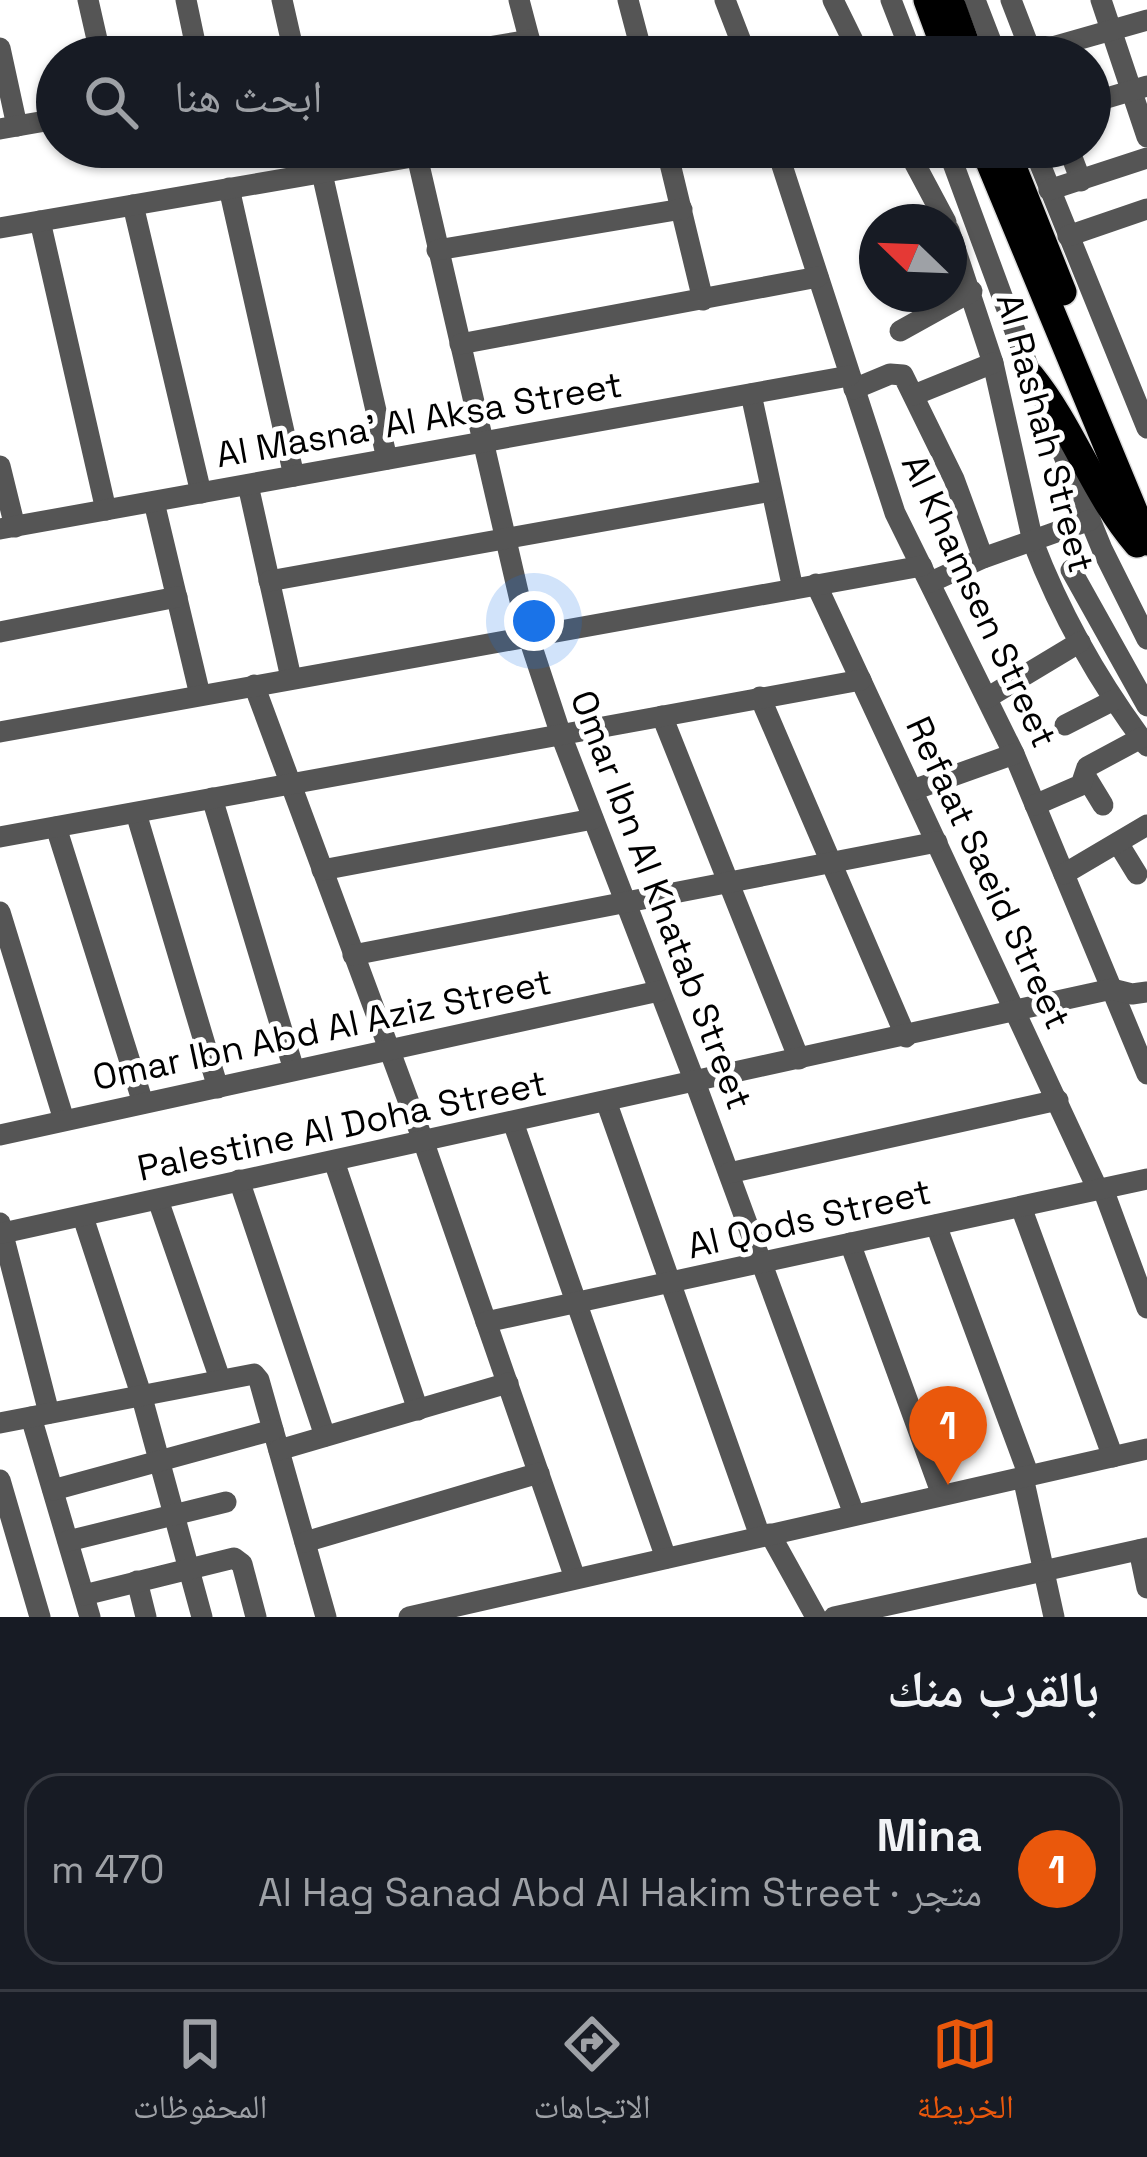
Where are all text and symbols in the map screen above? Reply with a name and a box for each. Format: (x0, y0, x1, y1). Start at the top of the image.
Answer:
search box (36, 36, 1111, 168)
text: ابحث هنا (174, 68, 323, 125)
icon: search (78, 69, 144, 135)
north arrow (859, 204, 967, 312)
street label: Al Rashah Street (986, 288, 1104, 578)
street label: Al Masna' Al Aksa Street (212, 362, 626, 478)
street label: Al Khamsen Street (891, 447, 1067, 755)
your location (504, 591, 564, 651)
street label: Omar Ibn Al Khatab Street (560, 684, 762, 1116)
street label: Refaat Saeid Street (895, 709, 1081, 1037)
street label: Omar Ibn Abd Al Aziz Street (88, 959, 556, 1101)
street label: Palestine Al Doha Street (133, 1060, 551, 1192)
street label: Al Qods Street (683, 1169, 935, 1269)
pin: 1 (909, 1386, 987, 1485)
text: بالقرب منك (887, 1657, 1099, 1722)
text: Mina (877, 1807, 982, 1864)
text: 470 m (51, 1845, 164, 1894)
text: 1 (1048, 1845, 1066, 1894)
text: متجر · Al Hag Sanad Abd Al Hakim Street (258, 1868, 982, 1917)
tab: المحفوظات (133, 2011, 267, 2139)
tab: الاتجاهات (533, 2011, 651, 2139)
tab: الخريطة (917, 2011, 1014, 2139)

